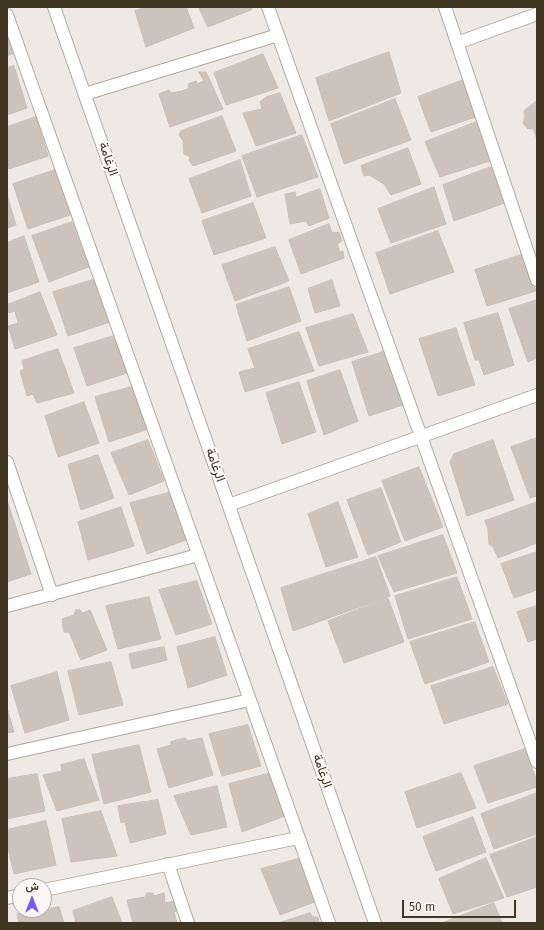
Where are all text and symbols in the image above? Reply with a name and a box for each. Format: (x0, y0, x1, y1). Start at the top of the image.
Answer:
street label: الرغامة (95, 140, 121, 178)
street label: الرغامة (202, 446, 228, 484)
street label: الرغامة (309, 752, 335, 790)
north arrow (12, 878, 52, 918)
text: ش (25, 880, 39, 893)
scale bar (404, 892, 518, 918)
text: 50 m (409, 900, 435, 914)

